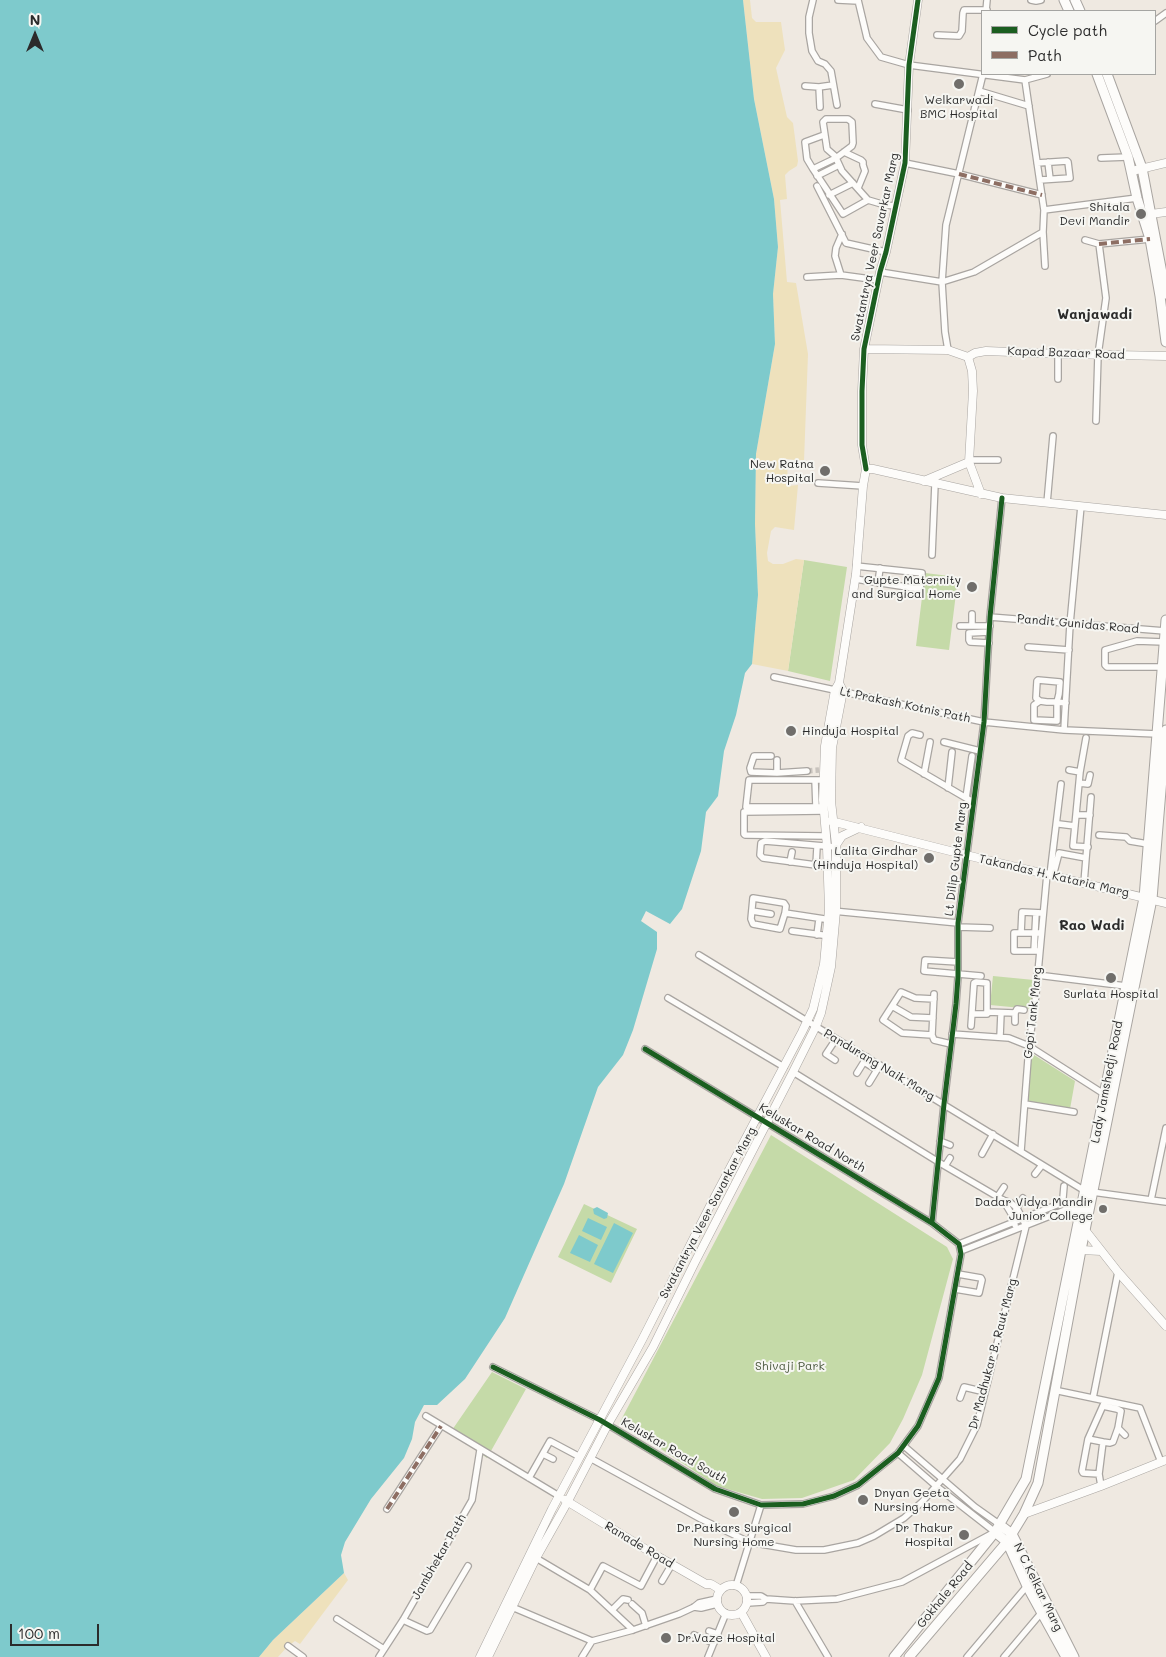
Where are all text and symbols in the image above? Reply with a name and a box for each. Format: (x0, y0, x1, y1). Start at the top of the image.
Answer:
north arrow (10, 10, 60, 60)
text: N (30, 10, 40, 29)
legend (981, 10, 1156, 75)
text: Cycle path (1028, 20, 1107, 40)
text: Path (1028, 45, 1062, 65)
marker: Welkarwadi BMC Hospital (952, 77, 966, 91)
place label: Welkarwadi BMC Hospital (920, 93, 998, 121)
street label: Swatantrya Veer Savarkar Marg (848, 152, 902, 342)
place label: Shitala Devi Mandir (1059, 200, 1130, 228)
marker: Shitala Devi Mandir (1134, 207, 1148, 221)
district label: Wanjawadi (1057, 307, 1133, 323)
street label: Kapad Bazaar Road (1007, 344, 1125, 362)
place label: New Ratna Hospital (750, 457, 814, 485)
marker: New Ratna Hospital (818, 464, 832, 478)
place label: Gupte Maternity and Surgical Home (851, 573, 961, 601)
marker: Gupte Maternity and Surgical Home (965, 580, 979, 594)
street label: Pandit Gunidas Road (1016, 611, 1140, 637)
street label: Lt Prakash Kotnis Path (838, 684, 972, 726)
marker: Hinduja Hospital (784, 724, 798, 738)
place label: Hinduja Hospital (802, 724, 899, 738)
street label: Lt Dilip Gupte Marg (942, 801, 970, 917)
place label: Lalita Girdhar (Hinduja Hospital) (813, 844, 918, 872)
marker: Lalita Girdhar (Hinduja Hospital) (922, 851, 936, 865)
street label: Takandas H. Kataria Marg (977, 852, 1131, 900)
district label: Rao Wadi (1059, 918, 1125, 934)
street label: Gopi Tank Marg (1021, 967, 1045, 1059)
marker: Surlata Hospital (1104, 971, 1118, 985)
place label: Surlata Hospital (1064, 987, 1158, 1001)
street label: Lady Jamshedji Road (1088, 1020, 1126, 1144)
street label: Pandurang Naik Marg (821, 1026, 937, 1104)
street label: Keluskar Road North (756, 1101, 868, 1175)
street label: Swatantrya Veer Savarkar Marg (657, 1125, 759, 1301)
place label: Dadar Vidya Mandir Junior College (975, 1195, 1093, 1223)
marker: Dadar Vidya Mandir Junior College (1097, 1203, 1109, 1215)
street label: Dr Madhukar B. Raut Marg (966, 1277, 1020, 1431)
park label: Shivaji Park (755, 1359, 825, 1373)
street label: Keluskar Road South (618, 1415, 730, 1487)
place label: Dnyan Geeta Nursing Home (874, 1486, 955, 1514)
marker: Dnyan Geeta Nursing Home (856, 1493, 870, 1507)
marker: Dr.Patkars Surgical Nursing Home (727, 1505, 741, 1519)
street label: Jambhekar Path (409, 1512, 469, 1602)
street label: Ranade Road (602, 1519, 676, 1571)
place label: Dr.Patkars Surgical Nursing Home (677, 1521, 791, 1549)
place label: Dr Thakur Hospital (895, 1521, 953, 1549)
marker: Dr Thakur Hospital (957, 1528, 971, 1542)
street label: N C Kelkar Marg (1010, 1540, 1066, 1634)
street label: Gokhale Road (914, 1559, 976, 1631)
scale bar (12, 1614, 101, 1646)
text: 100 m (18, 1623, 60, 1643)
marker: Dr.Vaze Hospital (659, 1631, 673, 1645)
place label: Dr.Vaze Hospital (677, 1631, 775, 1645)

